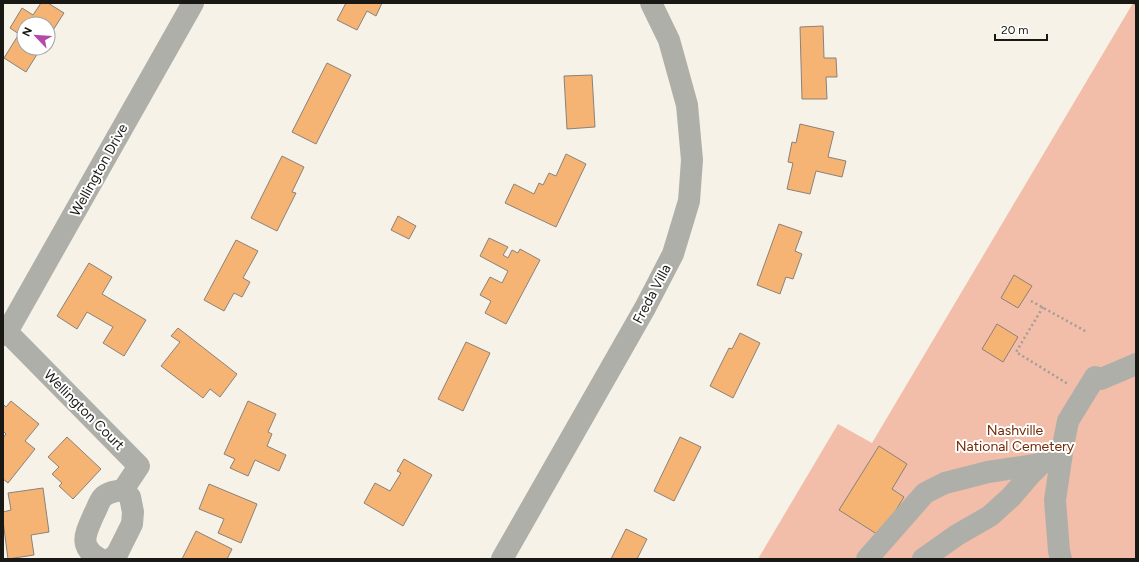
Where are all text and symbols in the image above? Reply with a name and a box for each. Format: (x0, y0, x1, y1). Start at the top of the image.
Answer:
north arrow (16, 16, 56, 56)
scale bar (995, 16, 1047, 42)
text: 20 m (1001, 23, 1029, 37)
text: N (20, 25, 35, 39)
street label: Wellington Drive (67, 121, 132, 219)
street label: Freda Villa (629, 261, 675, 327)
street label: Wellington Court (40, 366, 128, 454)
park label: Nashville National Cemetery (956, 422, 1075, 455)

